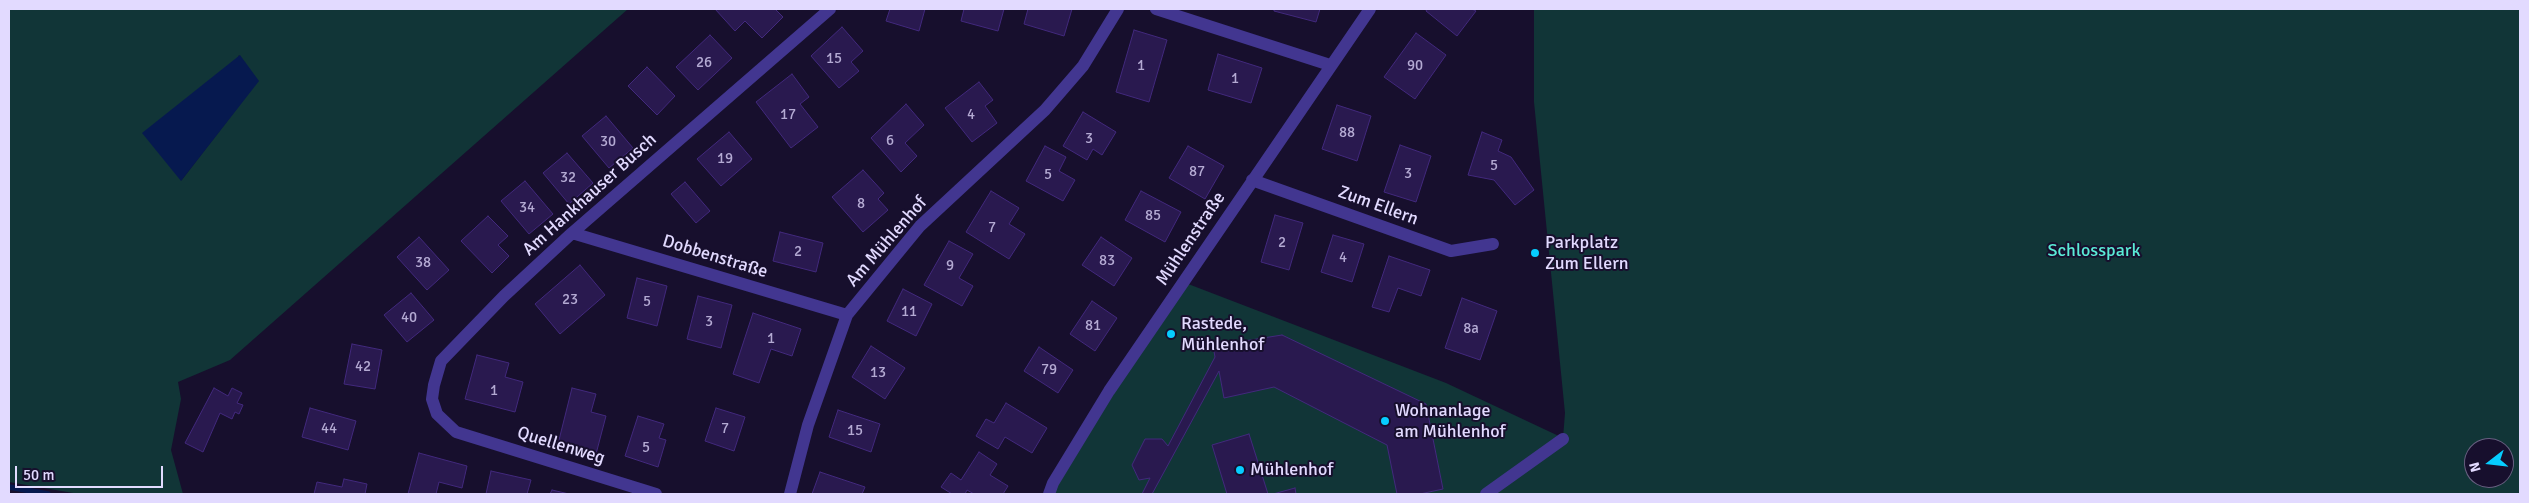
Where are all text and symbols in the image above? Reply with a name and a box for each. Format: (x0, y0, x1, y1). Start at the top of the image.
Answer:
house number: 15 (826, 50, 842, 68)
house number: 26 (696, 54, 712, 72)
house number: 1 (1137, 57, 1145, 75)
house number: 90 (1407, 57, 1423, 75)
house number: 1 (1231, 70, 1239, 88)
house number: 17 (780, 106, 796, 124)
house number: 4 (967, 106, 975, 124)
house number: 88 (1339, 124, 1355, 142)
street label: Am Hankhauser Busch (519, 129, 661, 261)
house number: 3 (1085, 130, 1093, 148)
house number: 6 (886, 132, 894, 150)
house number: 30 (600, 133, 616, 151)
house number: 19 (717, 150, 733, 168)
house number: 5 (1490, 157, 1498, 175)
house number: 87 (1189, 163, 1205, 181)
house number: 3 (1404, 165, 1412, 183)
house number: 5 (1044, 166, 1052, 184)
house number: 32 (560, 169, 576, 187)
street label: Zum Ellern (1335, 182, 1421, 230)
street label: Mühlenstraße (1152, 188, 1230, 290)
street label: Am Mühlenhof (842, 192, 932, 292)
house number: 8 (857, 195, 865, 213)
house number: 34 (519, 199, 535, 217)
house number: 85 (1145, 207, 1161, 225)
house number: 7 (988, 219, 996, 237)
street label: Dobbenstraße (660, 231, 770, 283)
place label: Parkplatz Zum Ellern (1545, 232, 1629, 274)
house number: 2 (1278, 234, 1286, 252)
park label: Schlosspark (2048, 240, 2140, 262)
house number: 2 (794, 243, 802, 261)
marker: Parkplatz Zum Ellern (1529, 247, 1541, 259)
house number: 4 (1339, 249, 1347, 267)
house number: 83 (1099, 252, 1115, 270)
house number: 38 (415, 254, 431, 272)
house number: 9 (946, 257, 954, 275)
house number: 23 (562, 291, 578, 309)
house number: 5 (643, 293, 651, 311)
house number: 11 (901, 303, 917, 321)
house number: 40 (401, 309, 417, 327)
house number: 3 (705, 313, 713, 331)
place label: Rastede, Mühlenhof (1181, 313, 1264, 356)
house number: 81 (1085, 317, 1101, 335)
house number: 8a (1463, 320, 1479, 338)
marker: Rastede, Mühlenhof (1165, 328, 1177, 340)
house number: 1 (767, 330, 775, 348)
house number: 42 (355, 358, 371, 376)
house number: 79 (1041, 361, 1057, 379)
house number: 13 (870, 364, 886, 382)
house number: 1 (490, 382, 498, 400)
place label: Wohnanlage am Mühlenhof (1395, 400, 1506, 442)
marker: Wohnanlage am Mühlenhof (1379, 415, 1391, 427)
house number: 44 (321, 420, 337, 438)
house number: 7 (721, 420, 729, 438)
street label: Quellenweg (515, 422, 607, 470)
house number: 15 (847, 422, 863, 440)
north arrow (2464, 438, 2514, 488)
house number: 5 (642, 439, 650, 457)
scale bar (18, 456, 165, 488)
place label: Mühlenhof (1250, 459, 1333, 481)
text: N (2466, 460, 2485, 474)
marker: Mühlenhof (1234, 464, 1246, 476)
text: 50 m (23, 466, 54, 484)

